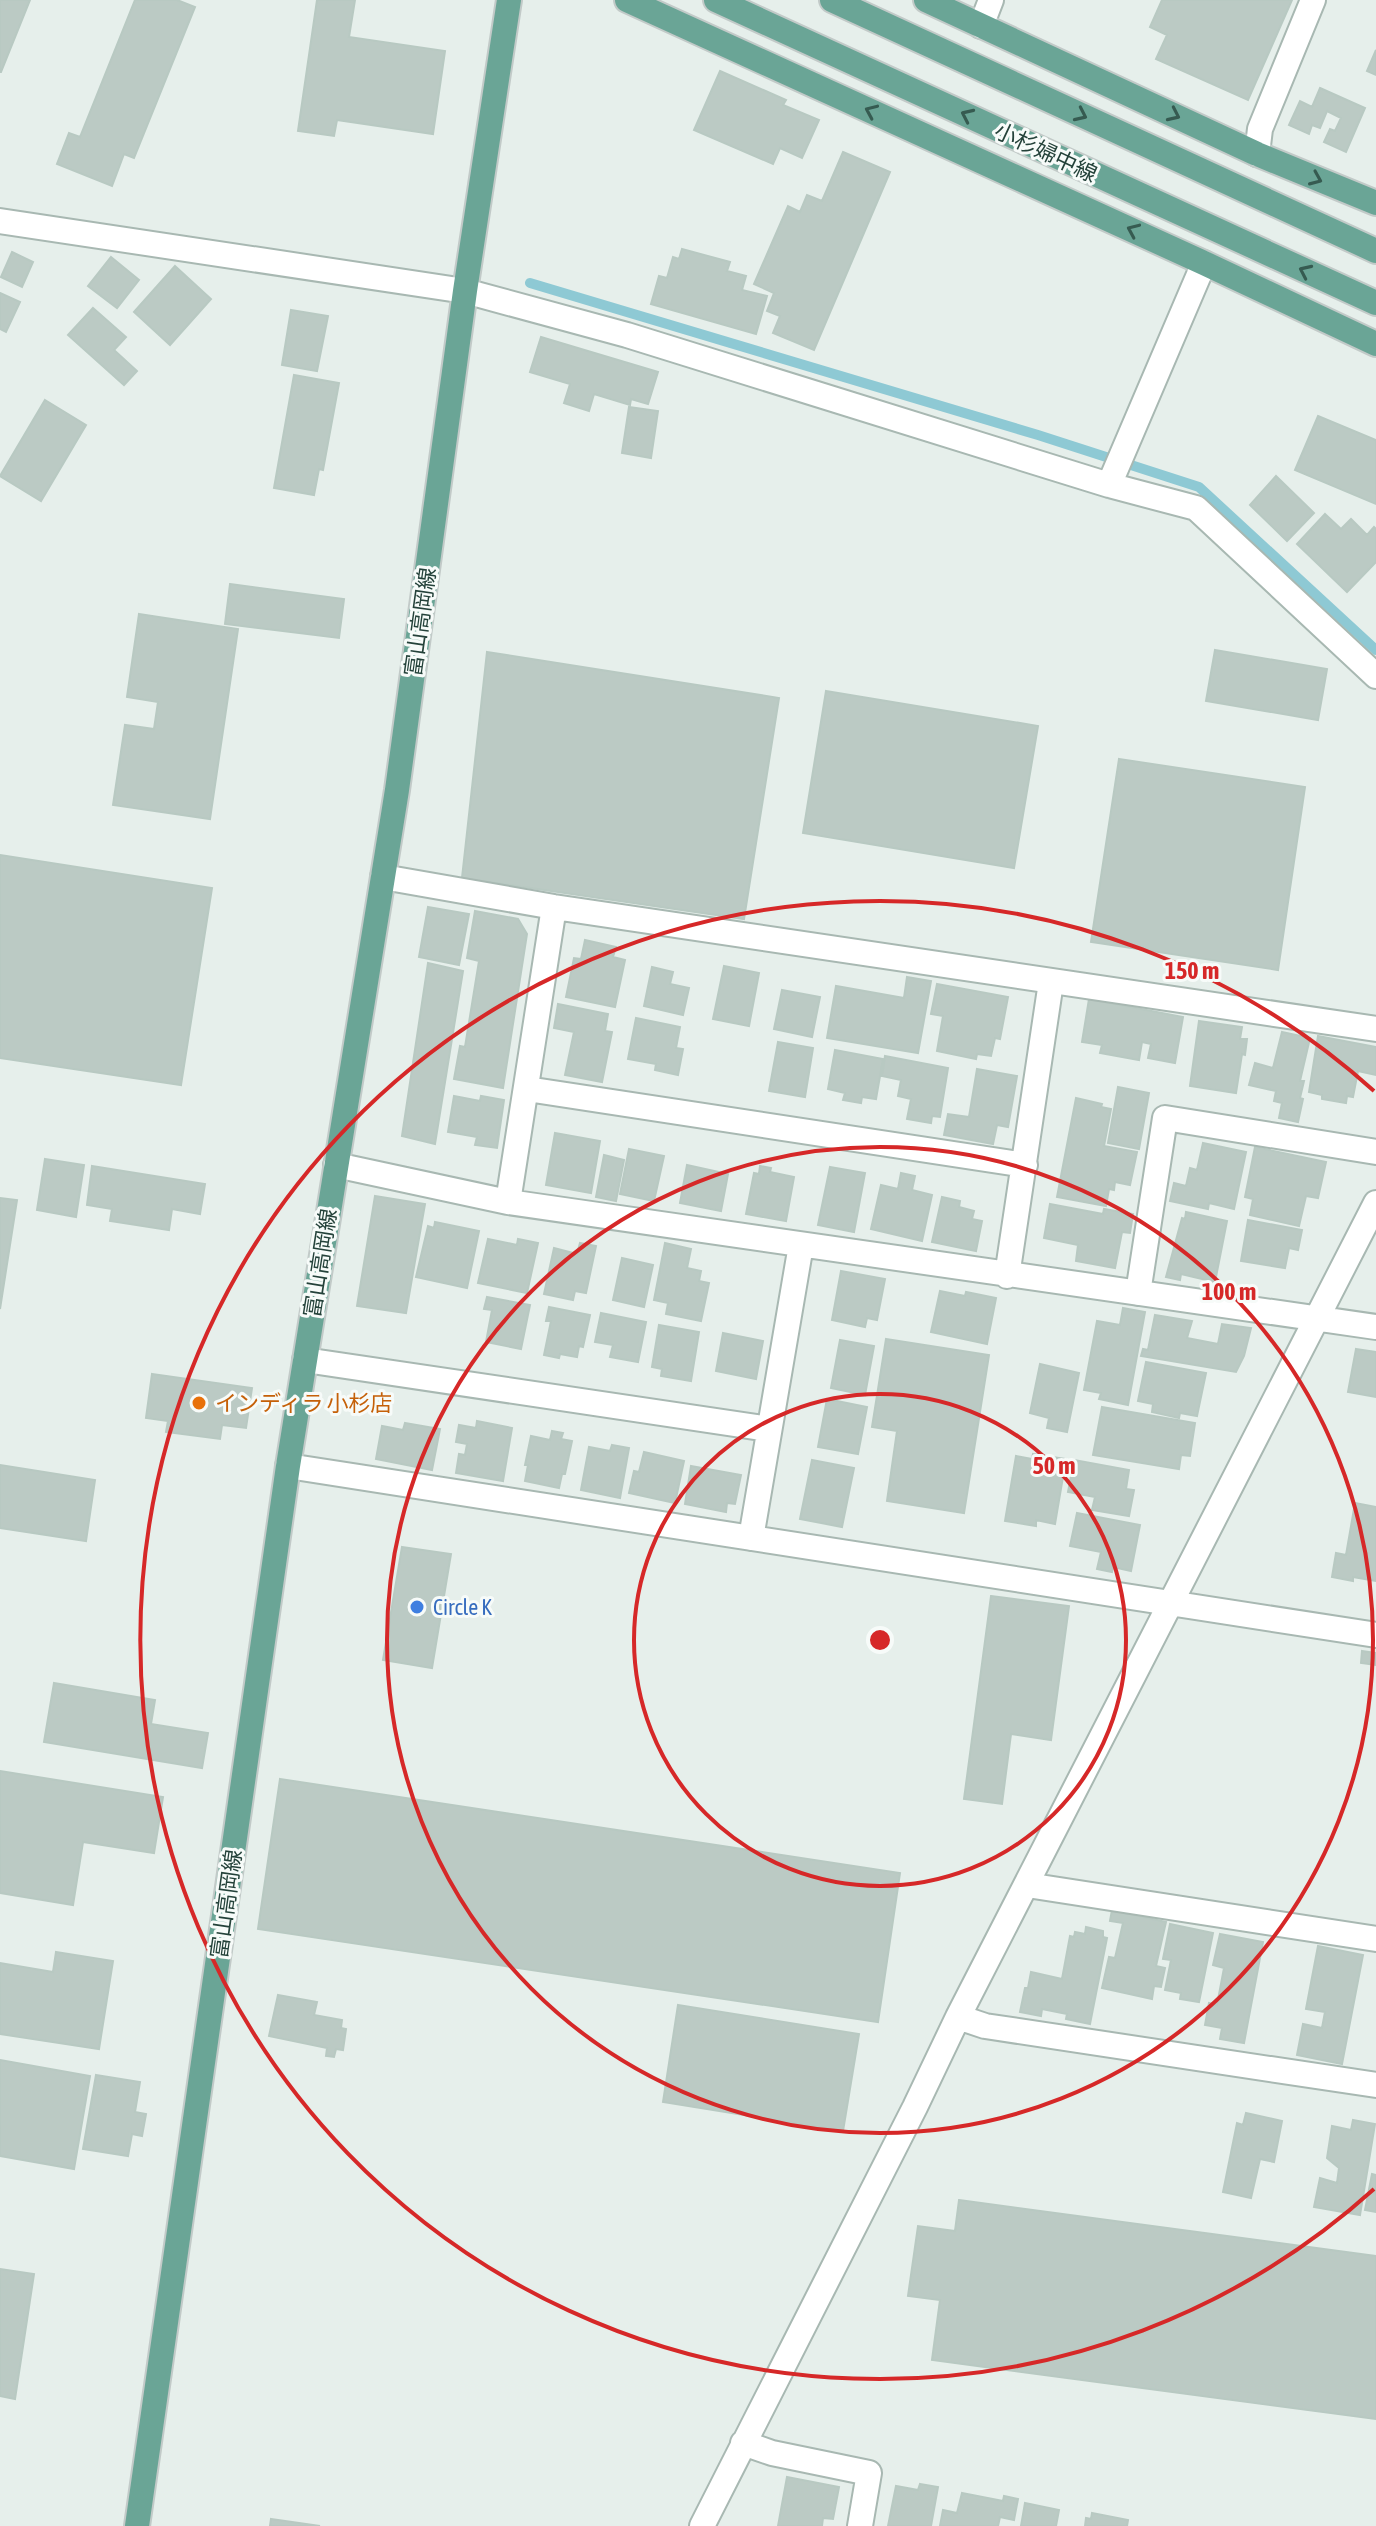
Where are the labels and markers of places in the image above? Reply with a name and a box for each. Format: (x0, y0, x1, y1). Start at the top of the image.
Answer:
place label: インディラ 小杉店 (215, 1390, 392, 1416)
marker: インディラ 小杉店 (190, 1394, 208, 1412)
place label: Circle K (433, 1594, 492, 1620)
marker: Circle K (408, 1598, 426, 1616)
centre of rings (866, 1626, 894, 1654)

